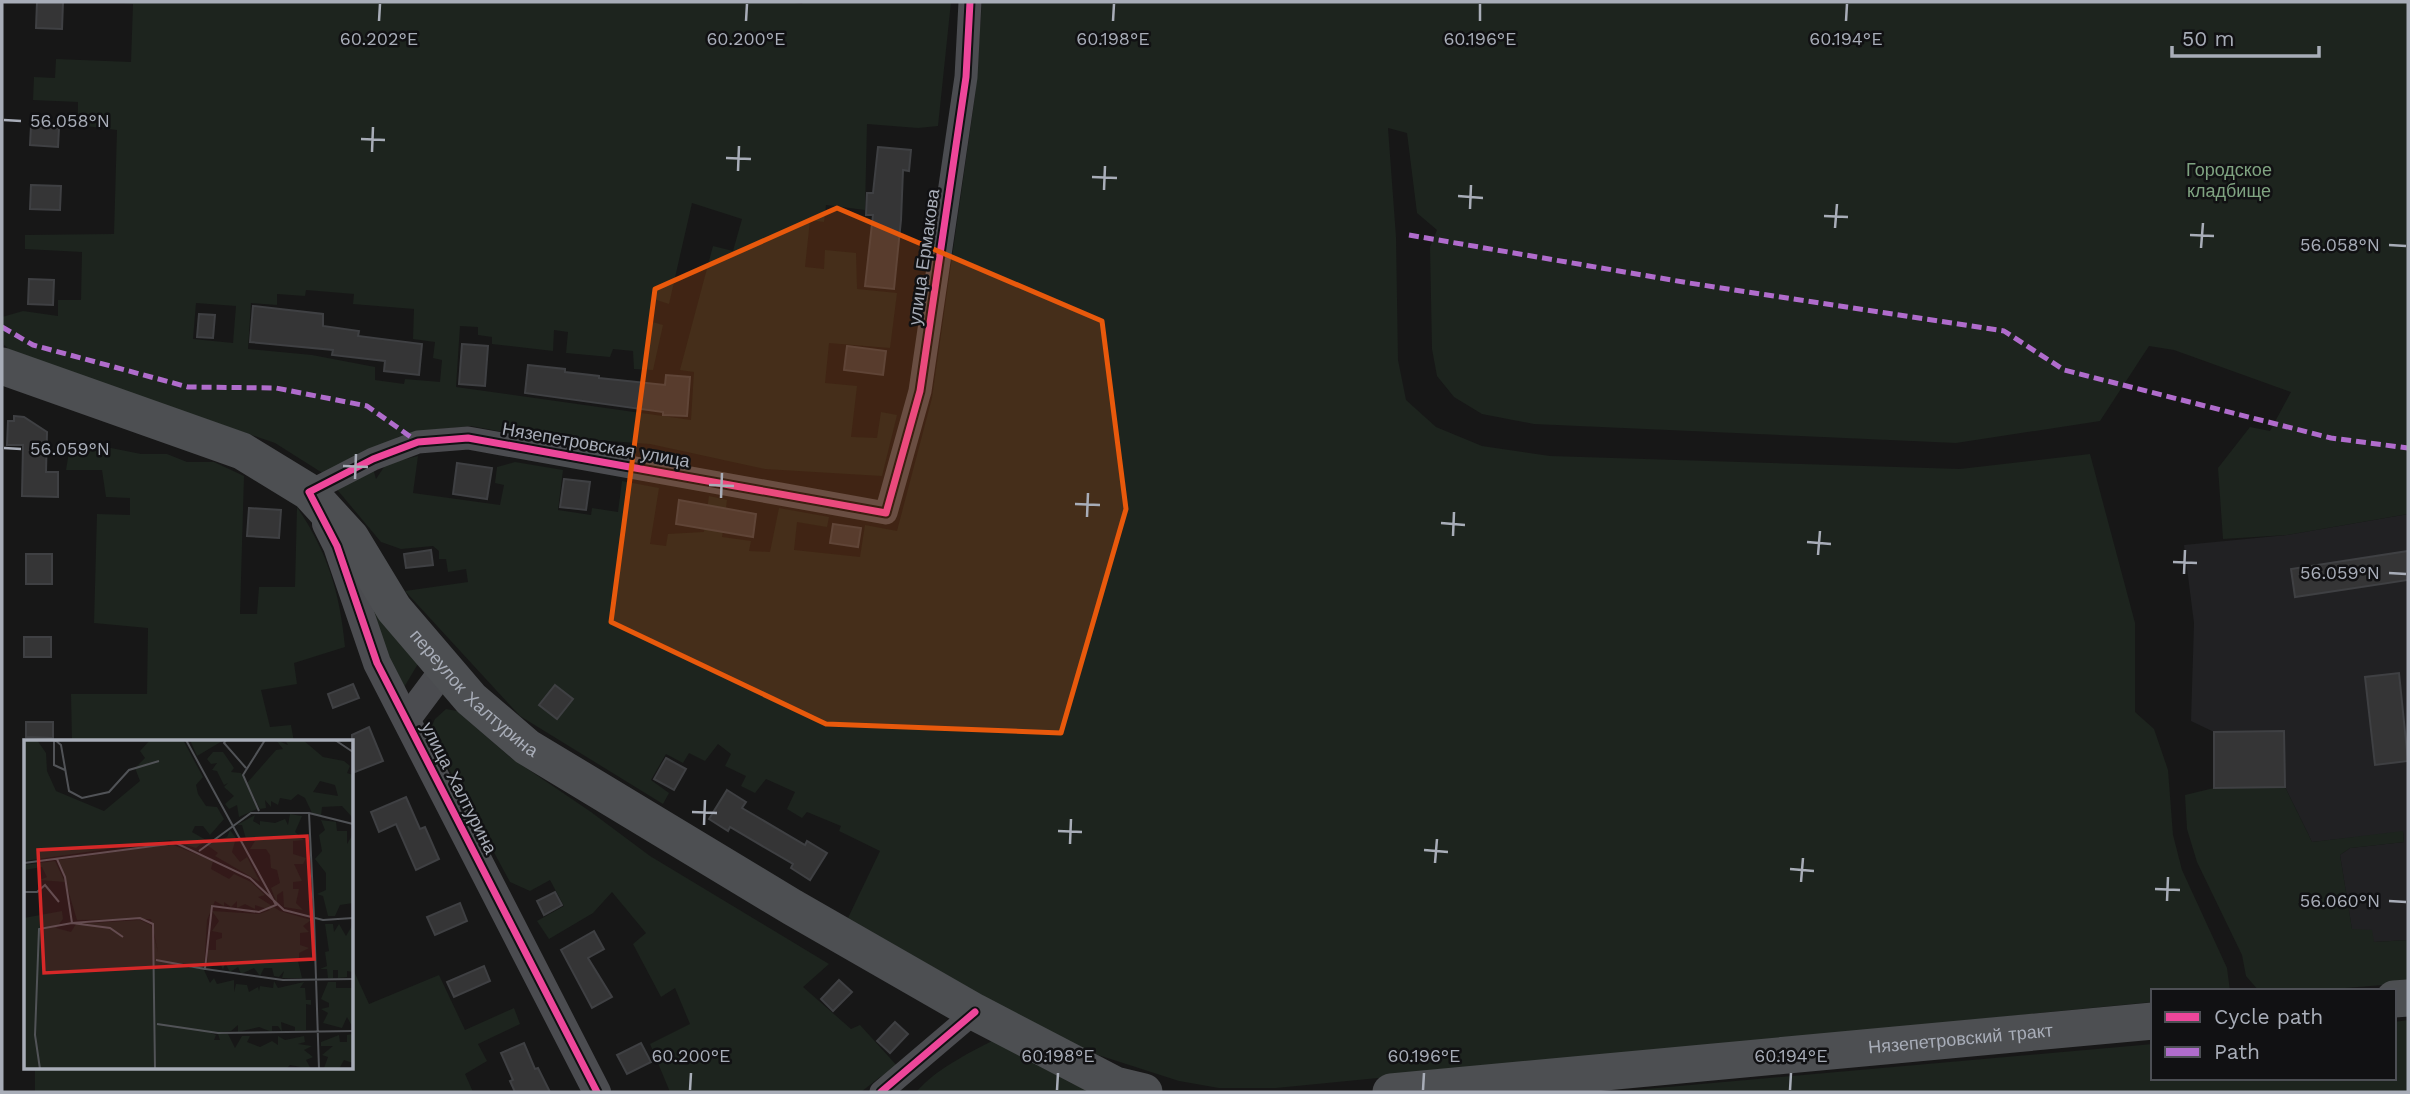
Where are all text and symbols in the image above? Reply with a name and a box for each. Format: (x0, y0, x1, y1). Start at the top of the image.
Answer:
scale bar (2172, 14, 2319, 58)
text: 50 m (2182, 26, 2234, 51)
text: 60.202°E (340, 28, 418, 49)
text: 60.200°E (706, 28, 786, 49)
text: 60.198°E (1076, 28, 1150, 49)
text: 60.196°E (1443, 28, 1517, 49)
text: 60.194°E (1809, 28, 1883, 49)
text: 56.058°N (30, 110, 110, 131)
park label: Городское кладбище (2186, 159, 2272, 201)
street label: улица Ермакова (904, 186, 944, 326)
text: 56.058°N (2300, 234, 2380, 255)
street label: Нязепетровская улица (501, 418, 693, 472)
text: 56.059°N (30, 438, 110, 459)
text: 56.059°N (2300, 562, 2380, 583)
street label: переулок Халтурина (406, 625, 543, 762)
street label: улица Халтурина (417, 718, 502, 858)
inset map (24, 740, 354, 1070)
text: 56.060°N (2300, 890, 2380, 911)
legend (2151, 989, 2396, 1080)
text: Cycle path (2214, 1004, 2323, 1029)
street label: Нязепетровский тракт (1867, 1019, 2054, 1057)
text: Path (2214, 1039, 2260, 1064)
text: 60.200°E (651, 1045, 731, 1066)
text: 60.198°E (1021, 1045, 1095, 1066)
text: 60.196°E (1387, 1045, 1461, 1066)
text: 60.194°E (1754, 1045, 1828, 1066)

